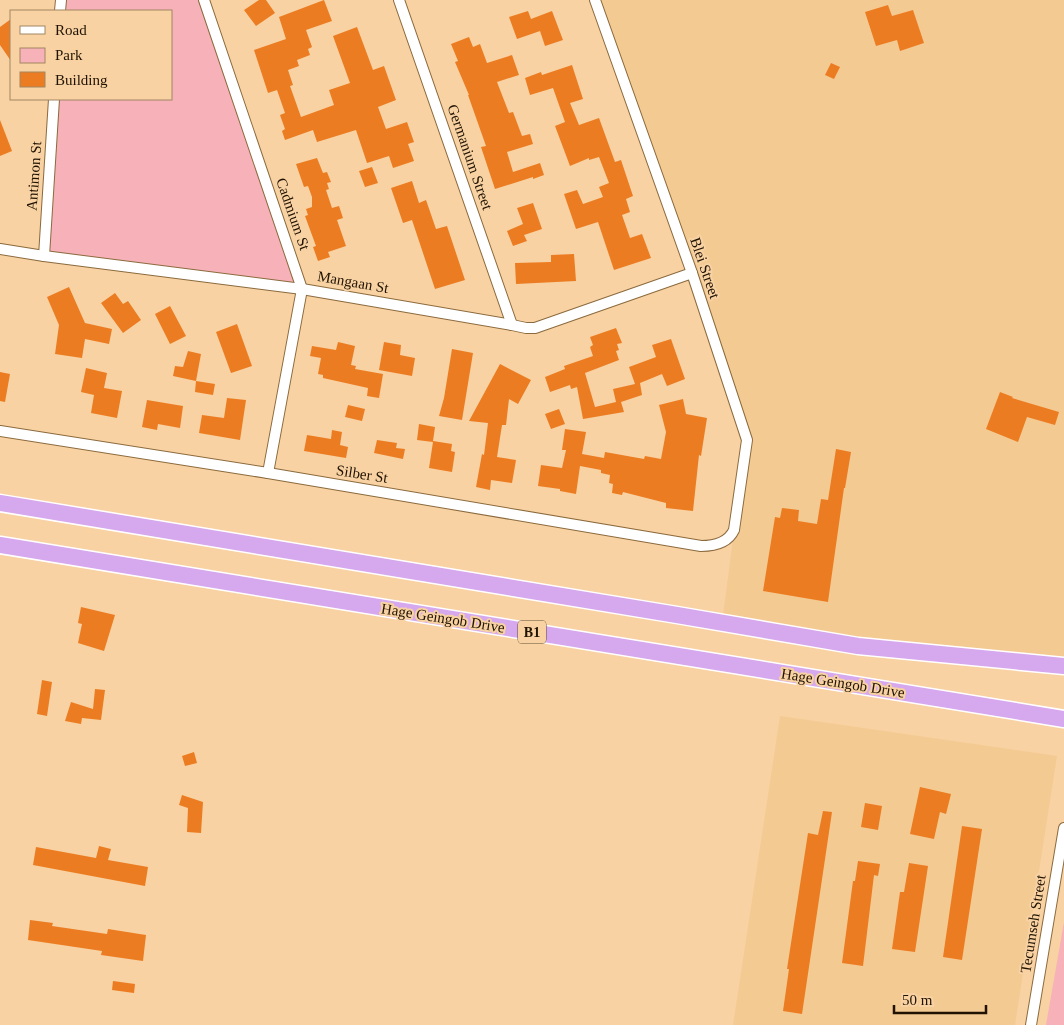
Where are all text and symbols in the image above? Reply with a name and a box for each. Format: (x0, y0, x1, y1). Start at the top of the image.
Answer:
legend (10, 10, 172, 100)
text: Road (55, 22, 87, 38)
text: Park (55, 47, 83, 63)
text: Building (55, 72, 108, 88)
street label: Germanium Street (444, 102, 496, 213)
street label: Antimon St (24, 140, 44, 211)
street label: Cadmium St (273, 176, 313, 253)
street label: Blei Street (687, 235, 723, 302)
street label: Mangaan St (316, 268, 391, 296)
street label: Silber St (335, 462, 390, 486)
street label: Hage Geingob Drive (380, 600, 506, 636)
road number: B1 (518, 620, 546, 644)
street label: Hage Geingob Drive (780, 665, 906, 701)
street label: Tecumseh Street (1017, 873, 1049, 974)
scale bar (894, 982, 986, 1014)
text: 50 m (902, 992, 933, 1008)

